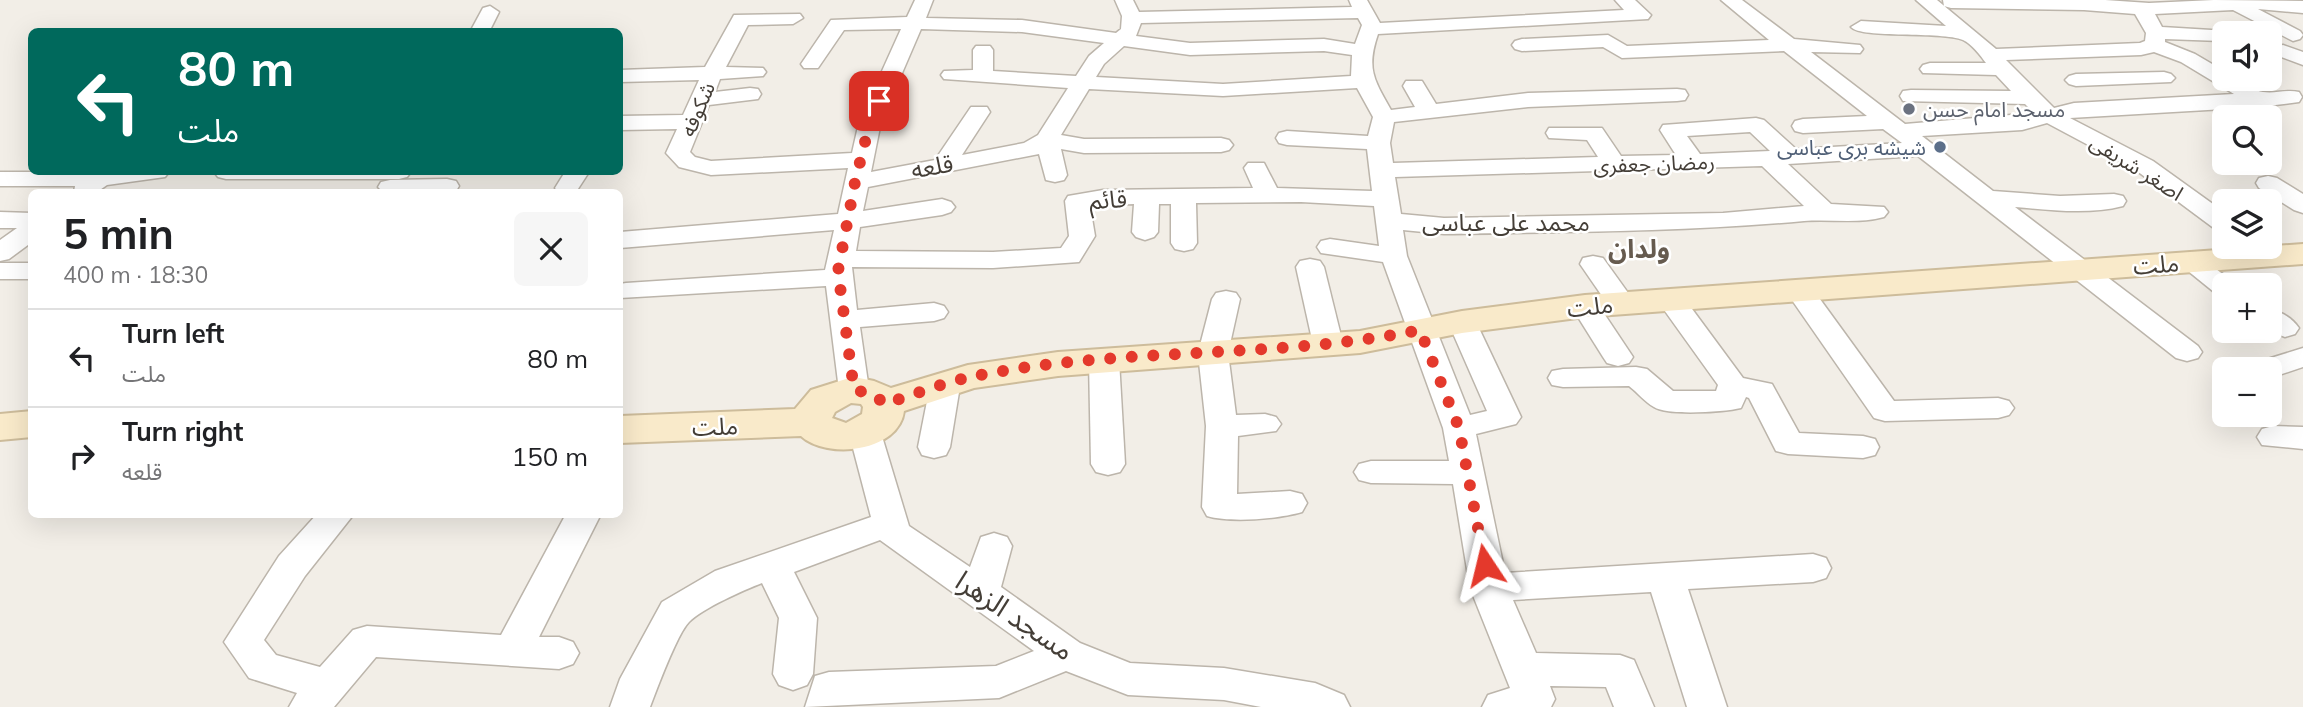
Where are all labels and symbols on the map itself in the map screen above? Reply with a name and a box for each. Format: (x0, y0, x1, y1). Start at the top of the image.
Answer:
pin (849, 71, 909, 131)
street label: شکوفه (674, 78, 720, 140)
place label: مسجد امام حسن (1923, 96, 2065, 126)
marker: مسجد امام حسن (1901, 101, 1917, 117)
street label: اصغر شریفی (2086, 128, 2188, 206)
place label: شیشه بری عباسی (1777, 134, 1926, 160)
marker: شیشه بری عباسی (1932, 139, 1948, 155)
street label: قلعه (909, 148, 955, 184)
street label: رمضان جعفری (1593, 148, 1715, 178)
street label: قائم (1088, 183, 1128, 218)
street label: محمد علی عباسی (1422, 207, 1590, 237)
district label: ولدان (1608, 232, 1670, 265)
street label: ملت (2132, 247, 2180, 281)
street label: ملت (1566, 289, 1614, 323)
street label: ملت (691, 410, 739, 442)
position arrow (1448, 528, 1522, 602)
street label: مسجد الزهرا (949, 563, 1081, 667)

